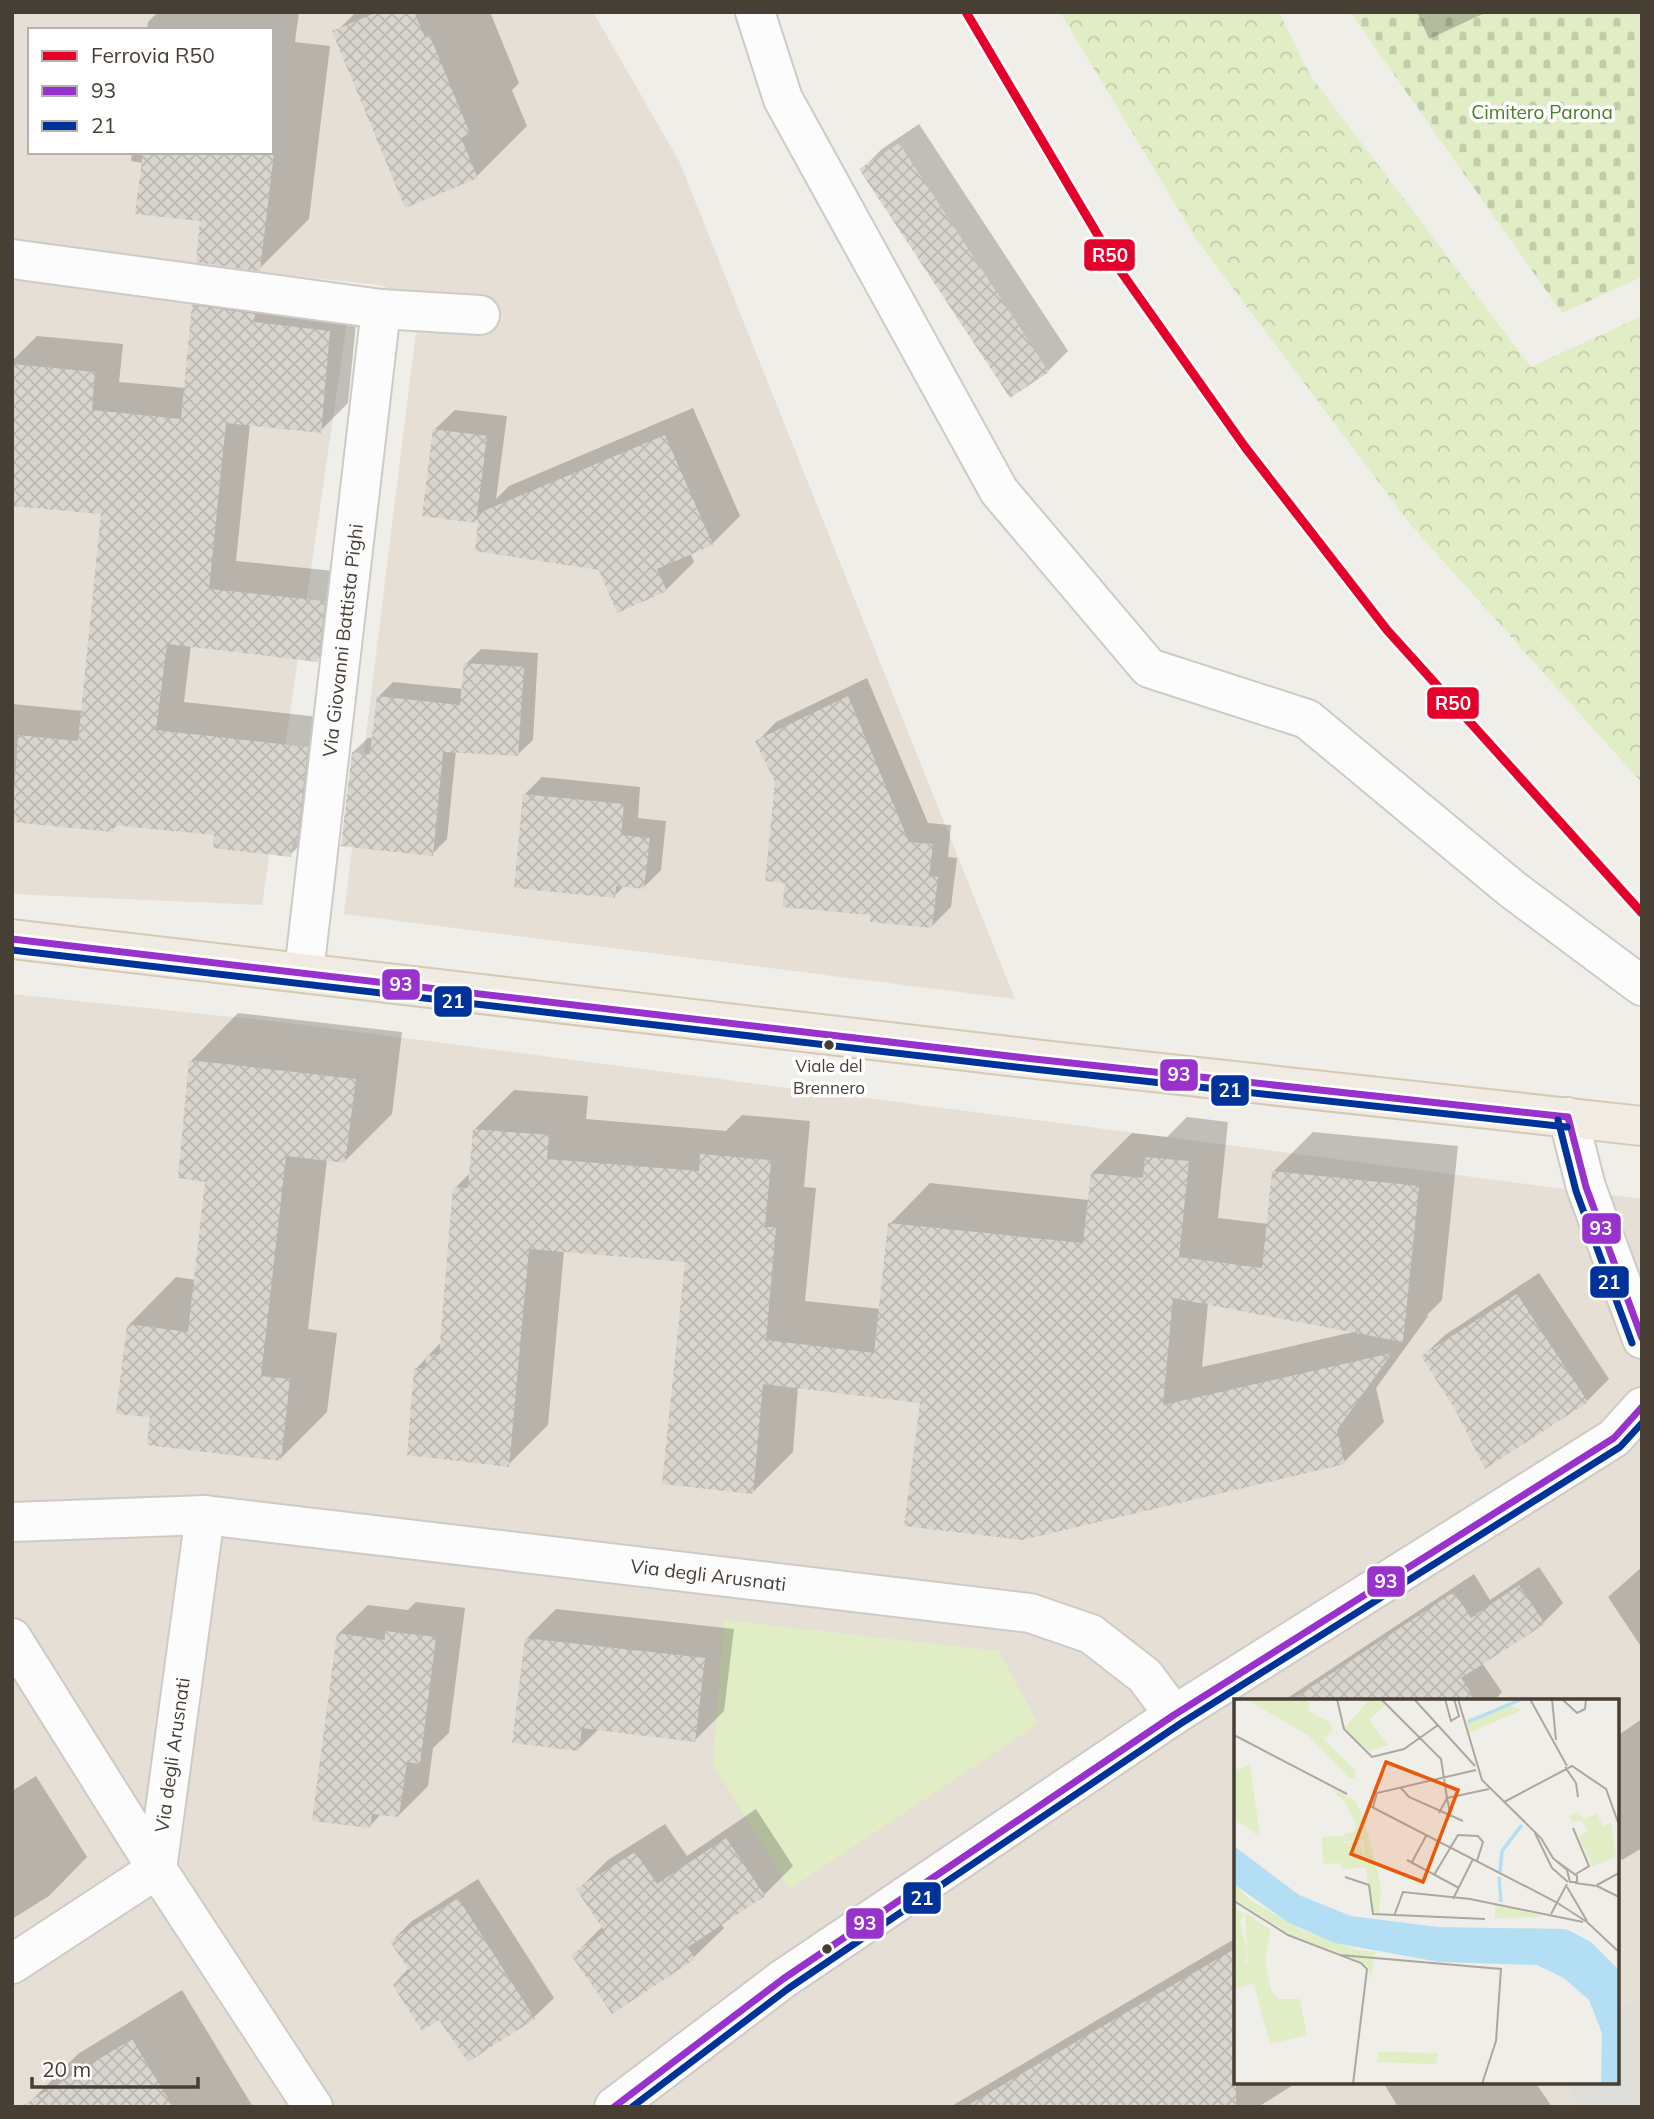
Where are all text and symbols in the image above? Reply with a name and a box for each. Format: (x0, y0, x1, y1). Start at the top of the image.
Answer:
legend (28, 28, 273, 154)
text: Ferrovia R50 (91, 42, 215, 68)
text: 93 (91, 77, 116, 103)
park label: Cimitero Parona (1471, 100, 1613, 124)
text: 21 (91, 112, 116, 138)
line badge: R50 (1083, 238, 1136, 272)
text: R50 (1092, 243, 1128, 267)
street label: Via Giovanni Battista Pighi (317, 522, 368, 758)
line badge: R50 (1426, 686, 1480, 720)
text: R50 (1435, 691, 1471, 715)
line badge: 93 (381, 968, 421, 1001)
text: 93 (390, 972, 412, 996)
line badge: 21 (433, 985, 473, 1018)
text: 21 (442, 989, 464, 1013)
marker: Viale del Brennero (822, 1038, 836, 1052)
place label: Viale del Brennero (793, 1055, 865, 1098)
line badge: 93 (1159, 1058, 1199, 1092)
text: 93 (1168, 1062, 1190, 1086)
line badge: 21 (1210, 1074, 1250, 1107)
text: 21 (1219, 1078, 1241, 1102)
line badge: 93 (1581, 1212, 1622, 1245)
text: 93 (1590, 1216, 1612, 1240)
line badge: 21 (1589, 1265, 1630, 1299)
text: 21 (1598, 1270, 1620, 1294)
street label: Via degli Arusnati (629, 1554, 787, 1596)
line badge: 93 (1366, 1565, 1406, 1598)
text: 93 (1375, 1569, 1397, 1593)
street label: Via degli Arusnati (149, 1676, 195, 1834)
inset map (1234, 1699, 1619, 2084)
line badge: 21 (902, 1881, 942, 1915)
text: 21 (911, 1886, 933, 1910)
line badge: 93 (845, 1907, 885, 1940)
text: 93 (854, 1911, 876, 1935)
unlabelled marker (820, 1942, 834, 1956)
scale bar (32, 2046, 198, 2090)
text: 20 m (42, 2056, 91, 2082)

